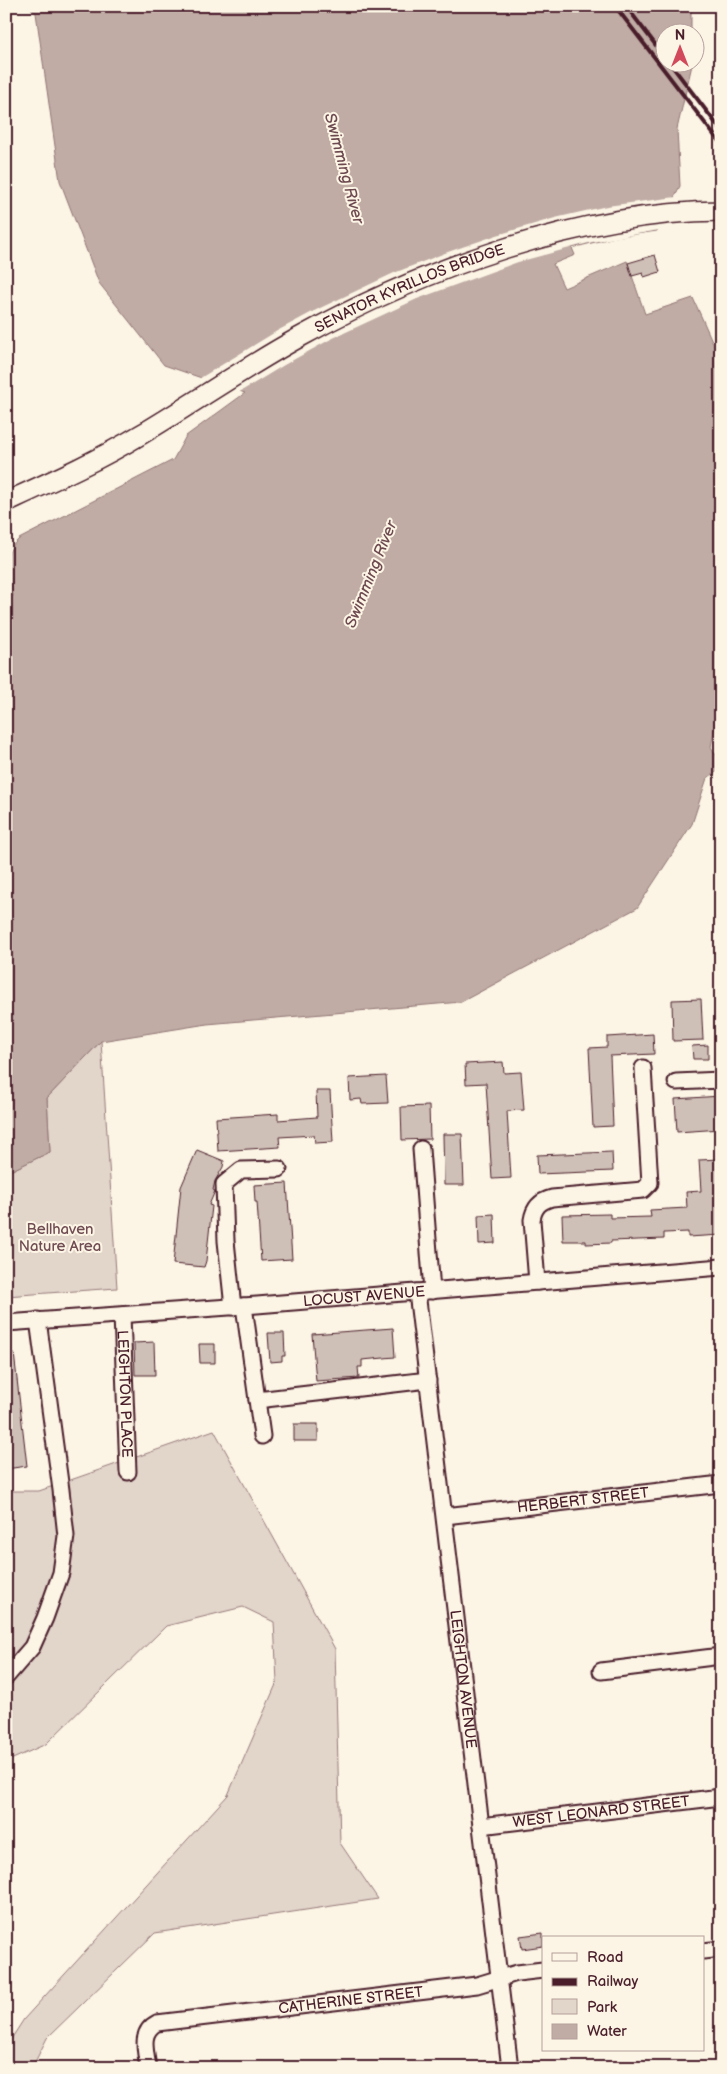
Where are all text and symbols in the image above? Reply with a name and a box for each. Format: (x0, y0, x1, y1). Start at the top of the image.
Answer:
north arrow (654, 22, 704, 72)
text: N (675, 27, 685, 44)
water label: Swimming River (320, 111, 368, 227)
street label: SENATOR KYRILLOS BRIDGE (311, 240, 507, 337)
water label: Swimming River (341, 517, 402, 631)
park label: Bellhaven Nature Area (19, 1220, 101, 1256)
street label: LOCUST AVENUE (302, 1282, 426, 1311)
street label: LEIGHTON PLACE (113, 1330, 136, 1458)
street label: HERBERT STREET (516, 1483, 650, 1518)
street label: LEIGHTON AVENUE (445, 1609, 481, 1750)
street label: WEST LEONARD STREET (512, 1792, 691, 1832)
legend (542, 1936, 704, 2052)
text: Road (587, 1948, 623, 1967)
text: Railway (587, 1972, 638, 1991)
street label: CATHERINE STREET (277, 1982, 424, 2019)
text: Park (587, 1998, 618, 2017)
text: Water (587, 2022, 627, 2041)

